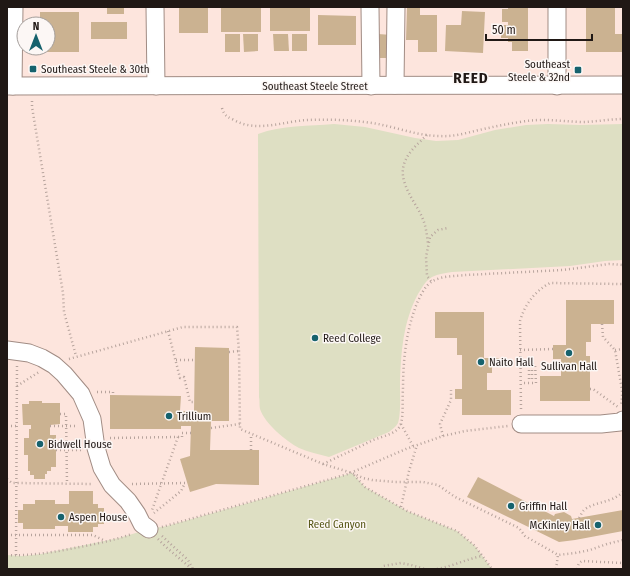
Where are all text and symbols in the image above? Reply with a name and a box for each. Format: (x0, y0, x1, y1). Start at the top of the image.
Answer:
north arrow (16, 16, 56, 56)
scale bar (486, 16, 592, 42)
text: N (33, 20, 39, 33)
text: 50 m (492, 23, 516, 37)
place label: Southeast Steele & 32nd (508, 58, 570, 84)
place label: Southeast Steele & 30th (41, 63, 150, 76)
marker: Southeast Steele & 30th (28, 64, 38, 74)
marker: Southeast Steele & 32nd (573, 65, 583, 75)
district label: REED (453, 69, 489, 87)
street label: Southeast Steele Street (262, 80, 368, 93)
place label: Reed College (323, 332, 381, 345)
marker: Reed College (310, 333, 320, 343)
marker: Sullivan Hall (564, 348, 574, 358)
place label: Naito Hall (489, 356, 533, 369)
marker: Naito Hall (476, 357, 486, 367)
place label: Sullivan Hall (541, 360, 597, 373)
place label: Trillium (177, 410, 211, 423)
marker: Trillium (164, 411, 174, 421)
place label: Bidwell House (48, 438, 112, 451)
marker: Bidwell House (35, 439, 45, 449)
place label: Griffin Hall (519, 500, 567, 513)
marker: Griffin Hall (506, 501, 516, 511)
place label: Aspen House (69, 511, 128, 524)
marker: Aspen House (56, 512, 66, 522)
park label: Reed Canyon (308, 518, 366, 531)
place label: McKinley Hall (530, 519, 590, 532)
marker: McKinley Hall (593, 520, 603, 530)

